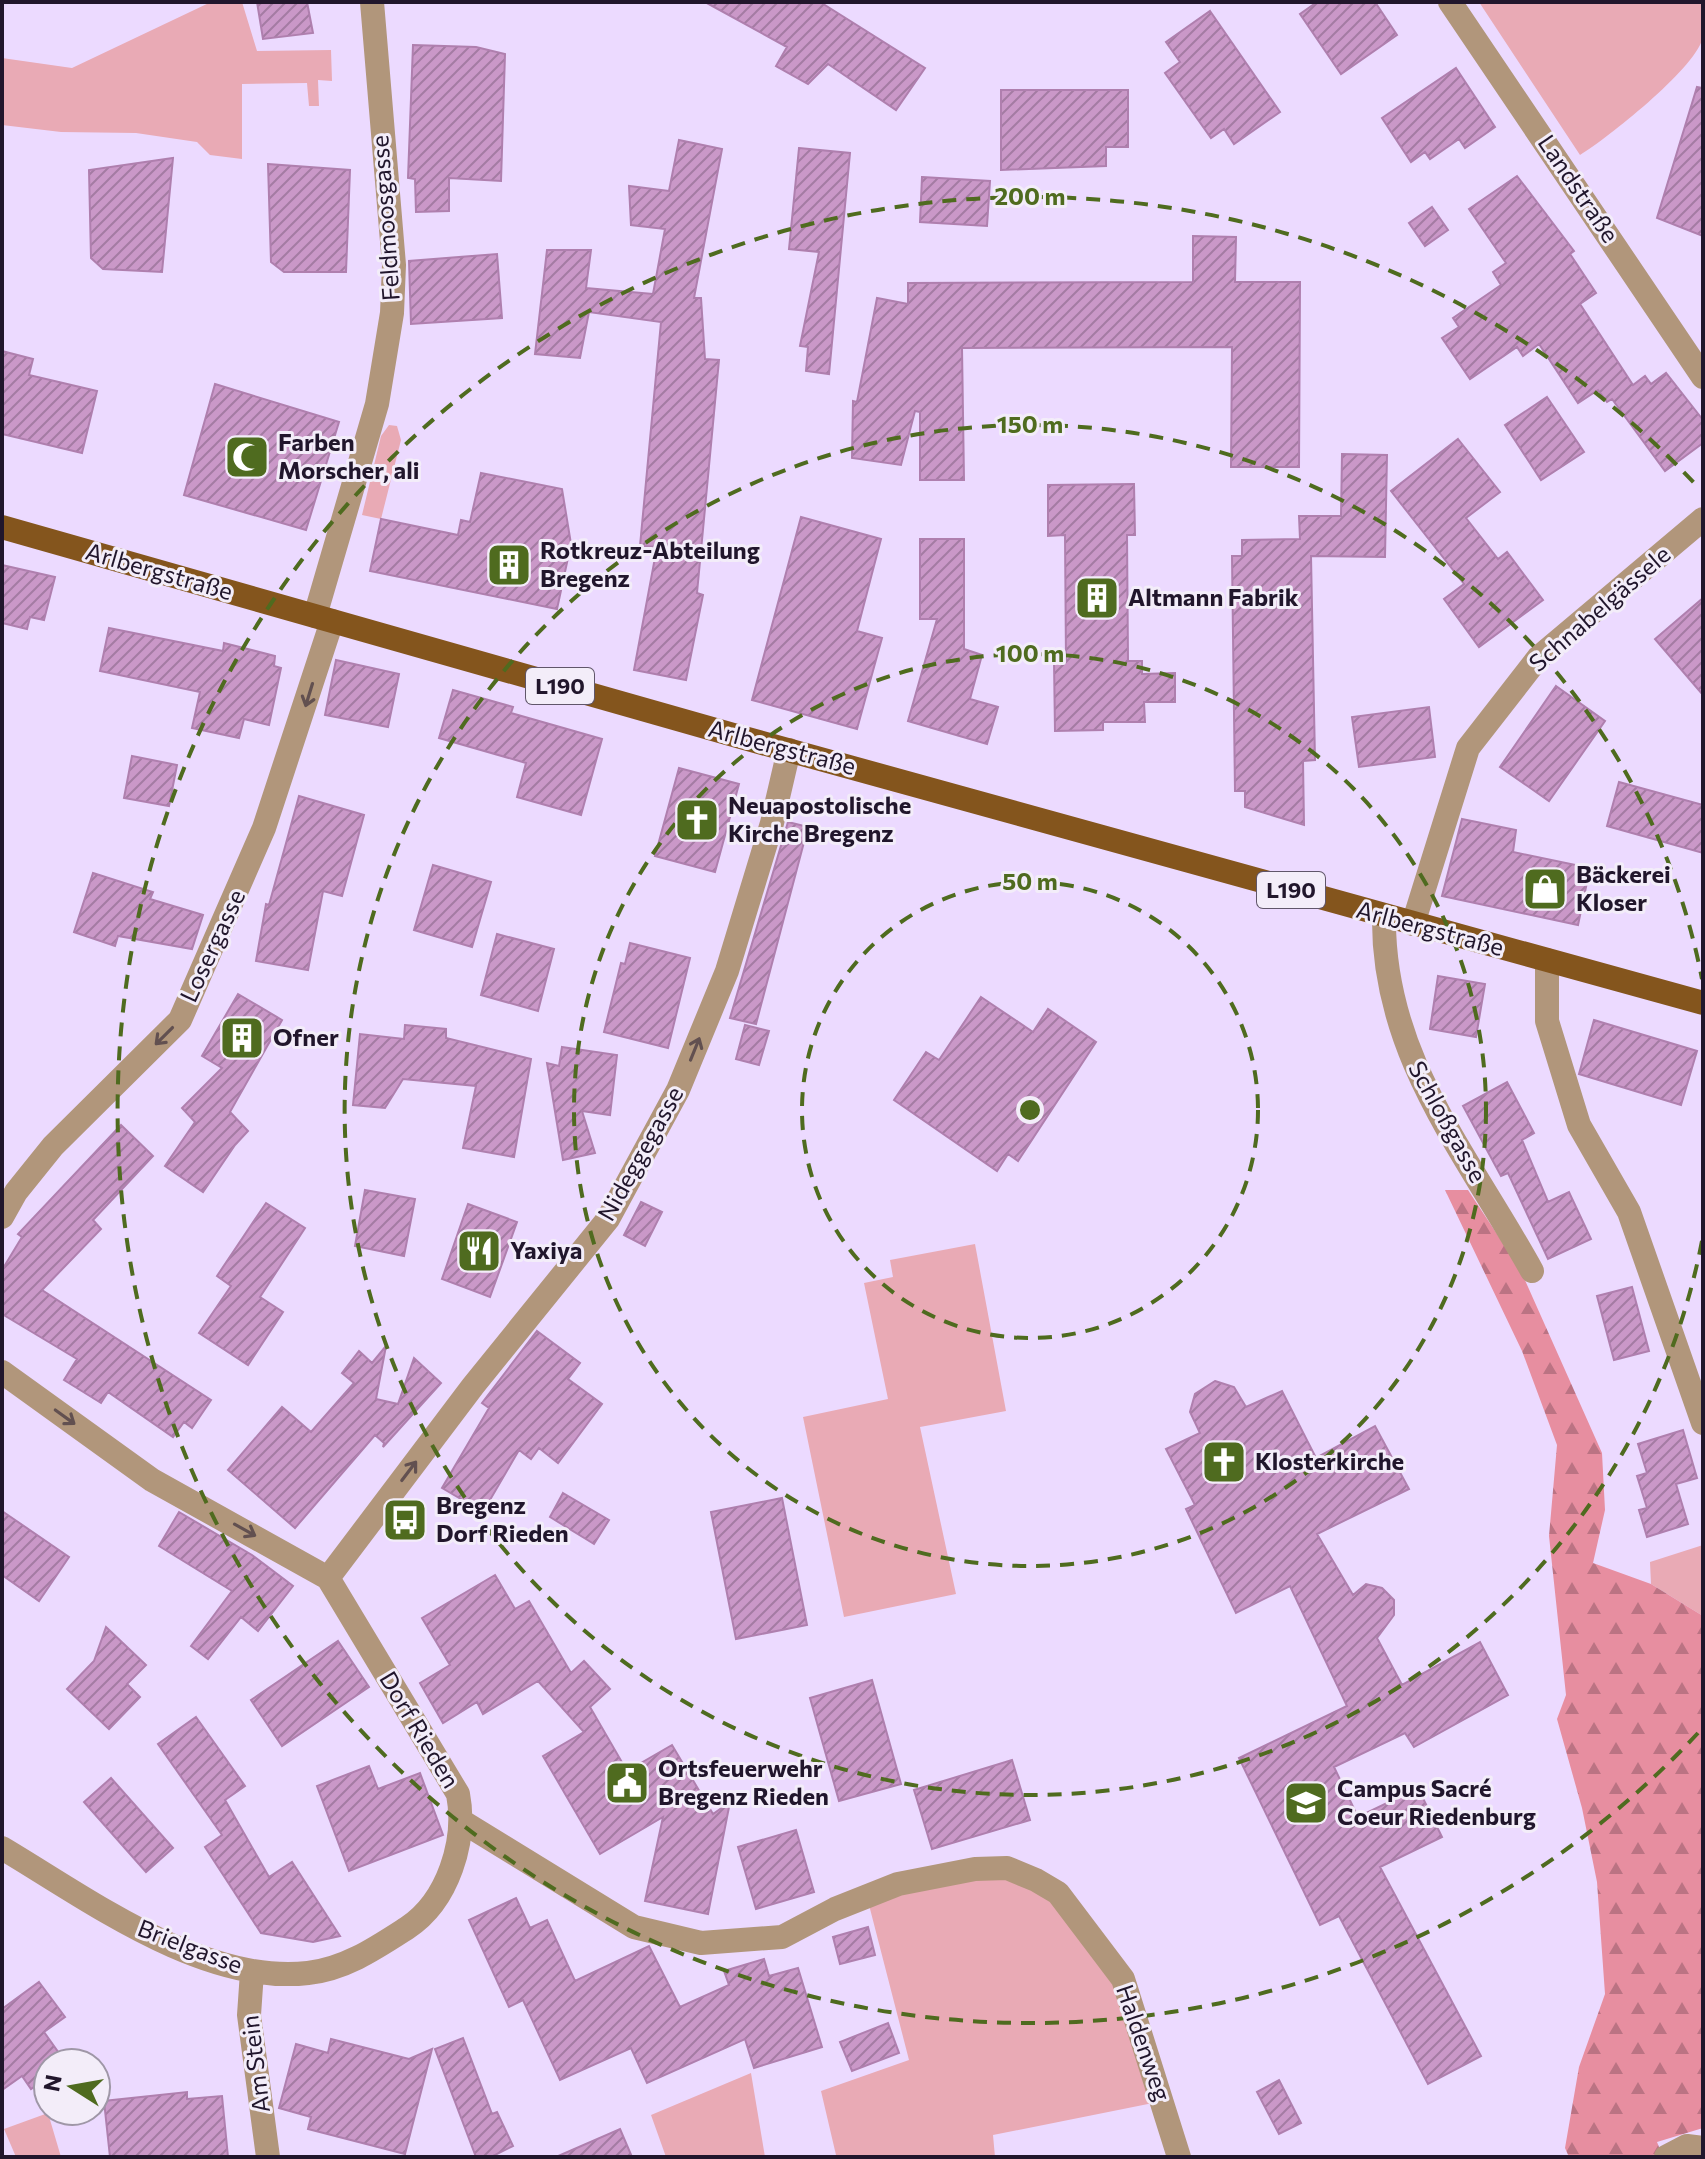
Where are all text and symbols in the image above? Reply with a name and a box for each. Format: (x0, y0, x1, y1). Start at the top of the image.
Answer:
street label: Landstraße (1533, 129, 1626, 248)
street label: Feldmoosgasse (364, 134, 405, 302)
text: 200 m (995, 181, 1065, 210)
text: 150 m (997, 409, 1063, 438)
place label: Farben Morscher, ali (278, 427, 419, 484)
mosque icon: Farben Morscher, ali (223, 433, 271, 481)
place label: Rotkreuz-Abteilung Bregenz (540, 535, 760, 592)
street label: Arlbergstraße (83, 536, 236, 605)
street label: Schnabelgässele (1523, 539, 1675, 677)
building icon: Rotkreuz-Abteilung Bregenz (485, 541, 533, 589)
building icon: Altmann Fabrik (1073, 574, 1121, 622)
place label: Altmann Fabrik (1128, 582, 1299, 611)
text: 100 m (996, 638, 1064, 667)
road number: L190 (526, 668, 594, 704)
one-way arrow (301, 682, 316, 708)
street label: Arlbergstraße (705, 713, 859, 780)
place label: Neuapostolische Kirche Bregenz (728, 790, 911, 847)
church icon: Neuapostolische Kirche Bregenz (673, 796, 721, 844)
place label: Bäckerei Kloser (1576, 859, 1671, 916)
shop icon: Bäckerei Kloser (1521, 865, 1569, 913)
text: 50 m (1002, 866, 1058, 895)
road number: L190 (1257, 872, 1325, 908)
street label: Losergasse (173, 884, 250, 1006)
street label: Arlbergstraße (1353, 894, 1507, 961)
building icon: Ofner (218, 1014, 266, 1062)
place label: Ofner (273, 1022, 339, 1051)
one-way arrow (154, 1026, 174, 1045)
one-way arrow (688, 1037, 703, 1062)
street label: Schloßgasse (1403, 1055, 1494, 1187)
street label: Nideggegasse (591, 1081, 689, 1225)
centre of rings (1016, 1096, 1044, 1124)
restaurant icon: Yaxiya (455, 1227, 503, 1275)
place label: Yaxiya (510, 1235, 582, 1264)
one-way arrow (54, 1409, 76, 1425)
church icon: Klosterkirche (1200, 1438, 1248, 1486)
place label: Klosterkirche (1255, 1446, 1404, 1475)
one-way arrow (400, 1461, 417, 1482)
place label: Bregenz Dorf Rieden (436, 1490, 569, 1547)
bus stop icon: Bregenz Dorf Rieden (381, 1496, 429, 1544)
one-way arrow (233, 1523, 257, 1539)
street label: Dorf Rieden (374, 1666, 466, 1793)
place label: Ortsfeuerwehr Bregenz Rieden (658, 1753, 829, 1810)
public building icon: Ortsfeuerwehr Bregenz Rieden (603, 1759, 651, 1807)
place label: Campus Sacré Coeur Riedenburg (1337, 1773, 1536, 1830)
school or university icon: Campus Sacré Coeur Riedenburg (1282, 1779, 1330, 1827)
street label: Brielgasse (134, 1912, 247, 1979)
street label: Haldenweg (1111, 1981, 1178, 2104)
street label: Am Stein (234, 2014, 275, 2115)
north arrow (32, 2047, 112, 2127)
text: N (37, 2072, 67, 2094)

